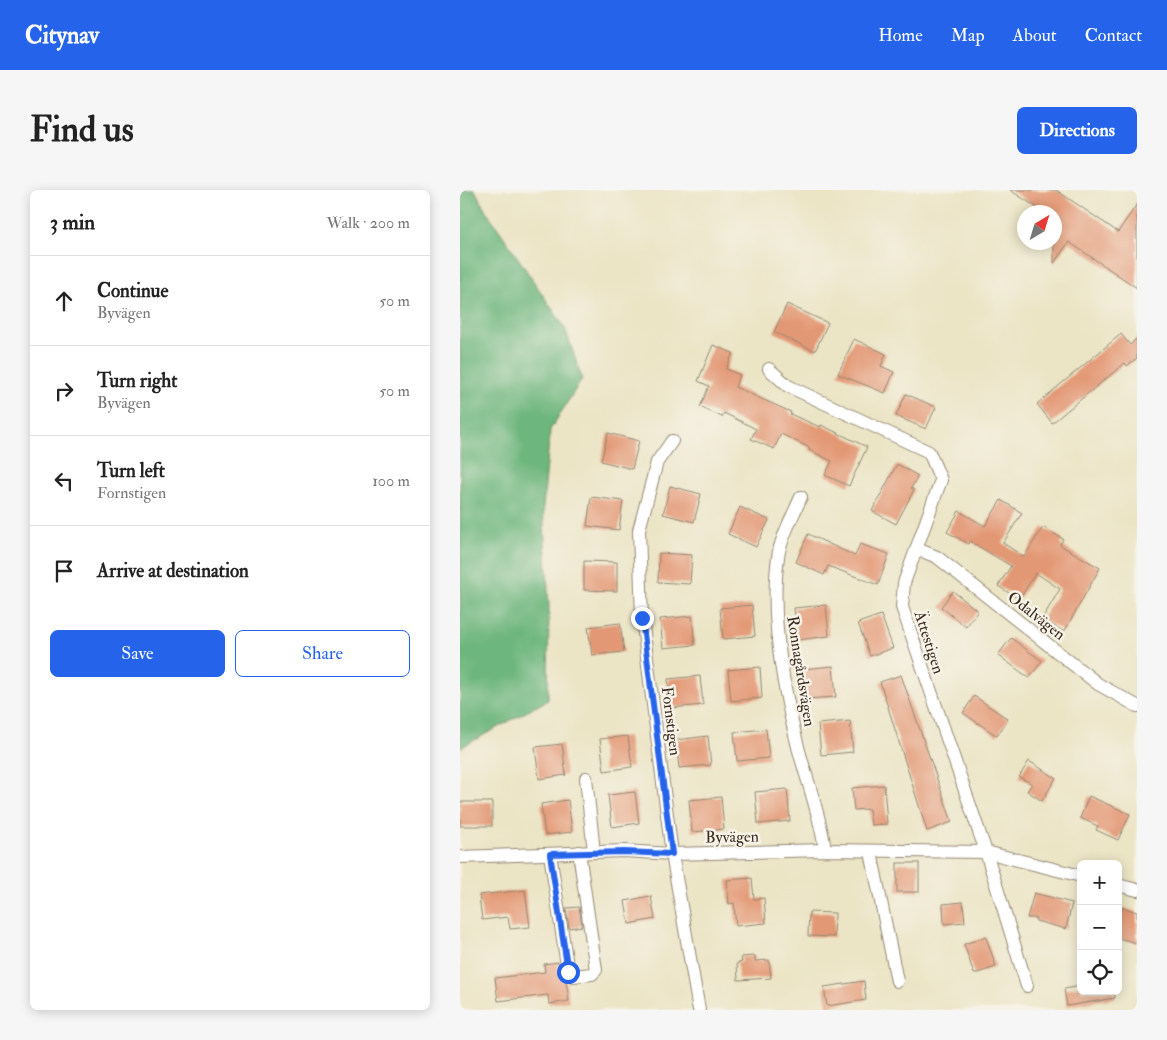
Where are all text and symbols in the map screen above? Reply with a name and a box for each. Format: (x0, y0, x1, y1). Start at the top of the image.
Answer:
text: Citynav (25, 20, 99, 51)
text: Home (878, 24, 923, 47)
text: Map (951, 24, 985, 47)
text: About (1013, 24, 1057, 47)
text: Contact (1085, 24, 1142, 47)
button: Directions (1017, 107, 1137, 154)
text: Find us (30, 108, 134, 152)
north arrow (1017, 205, 1062, 250)
text: 3 min (50, 209, 95, 236)
text: Walk · 200 m (327, 213, 410, 233)
text: Continue (97, 279, 168, 303)
icon: ahead (50, 287, 78, 315)
text: 50 m (379, 291, 410, 311)
text: Byvägen (97, 303, 151, 323)
text: Turn right (97, 369, 177, 393)
icon: right (50, 377, 78, 405)
text: 50 m (379, 381, 410, 401)
text: Byvägen (97, 393, 151, 413)
text: Turn left (97, 459, 165, 483)
icon: left (50, 467, 78, 495)
text: 100 m (372, 471, 410, 491)
text: Fornstigen (97, 483, 166, 503)
icon: arrive (50, 557, 78, 585)
text: Arrive at destination (97, 559, 249, 583)
street label: Odalvägen (1004, 587, 1069, 645)
route end (631, 607, 654, 630)
street label: Ättestigen (909, 607, 949, 676)
street label: Ronnagårdsvägen (782, 614, 820, 728)
button: Save (50, 630, 225, 677)
button: Share (235, 630, 410, 677)
street label: Fornstigen (657, 686, 685, 757)
street label: Byvägen (705, 827, 759, 847)
map controls (1077, 860, 1122, 995)
button: + (1077, 860, 1122, 905)
button: − (1077, 905, 1122, 950)
button: locate (1077, 950, 1122, 995)
route start (557, 961, 580, 984)

